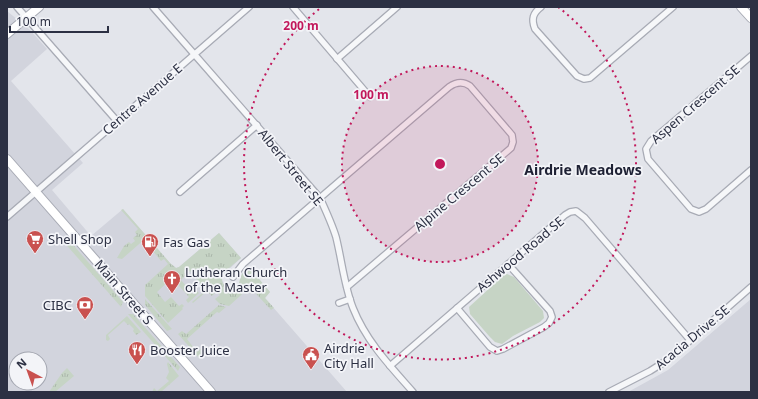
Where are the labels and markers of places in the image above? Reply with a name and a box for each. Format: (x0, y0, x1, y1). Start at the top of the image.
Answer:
centre of rings (433, 157, 447, 171)
supermarket icon: Shell Shop (25, 229, 45, 254)
place label: Shell Shop (48, 230, 112, 248)
fuel station icon: Fas Gas (140, 232, 160, 257)
place label: Fas Gas (163, 233, 210, 251)
place label: Lutheran Church of the Master (185, 263, 287, 296)
church icon: Lutheran Church of the Master (162, 269, 182, 294)
bank icon: CIBC (75, 295, 95, 320)
place label: CIBC (43, 296, 72, 314)
place label: Airdrie City Hall (324, 339, 374, 372)
restaurant icon: Booster Juice (127, 340, 147, 365)
place label: Booster Juice (150, 341, 230, 359)
public building icon: Airdrie City Hall (301, 345, 321, 370)

